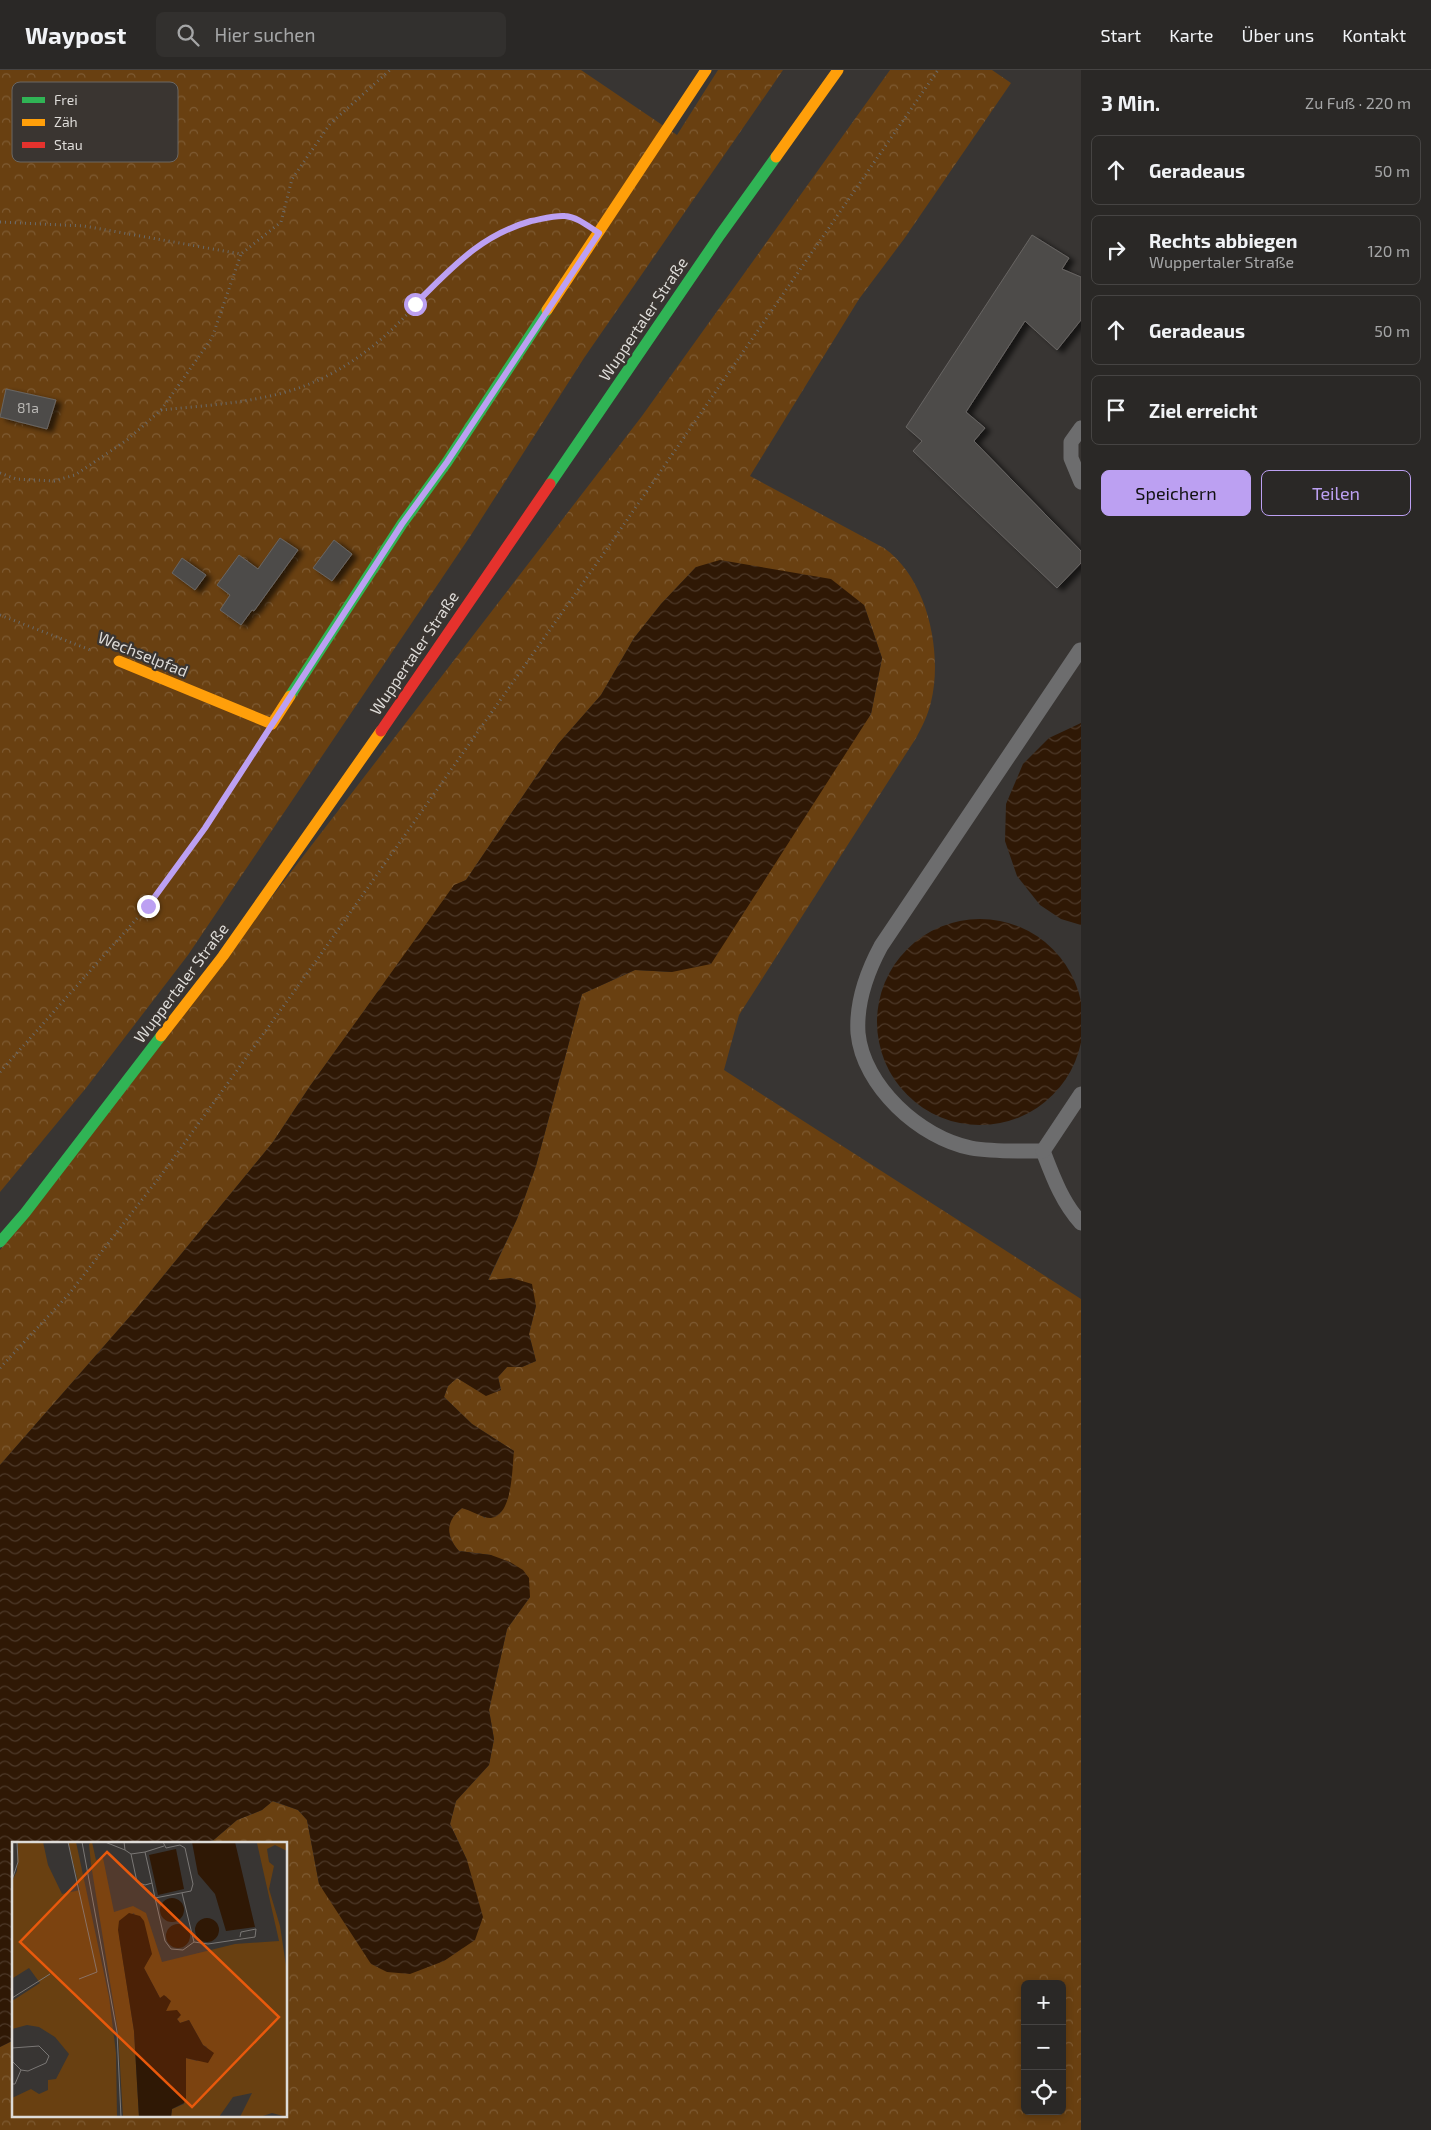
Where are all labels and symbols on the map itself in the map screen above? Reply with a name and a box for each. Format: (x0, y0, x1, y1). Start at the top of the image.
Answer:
legend (12, 82, 178, 162)
text: Frei (54, 91, 78, 108)
text: Zäh (54, 113, 78, 130)
text: Stau (54, 136, 83, 153)
street label: Wuppertaler Straße (594, 253, 691, 384)
route start (404, 293, 427, 316)
house number: 81a (17, 399, 39, 416)
street label: Wuppertaler Straße (365, 587, 462, 718)
street label: Wechselpfad (95, 627, 191, 680)
route end (137, 895, 160, 918)
street label: Wuppertaler Straße (129, 919, 232, 1046)
inset map (12, 1842, 288, 2118)

